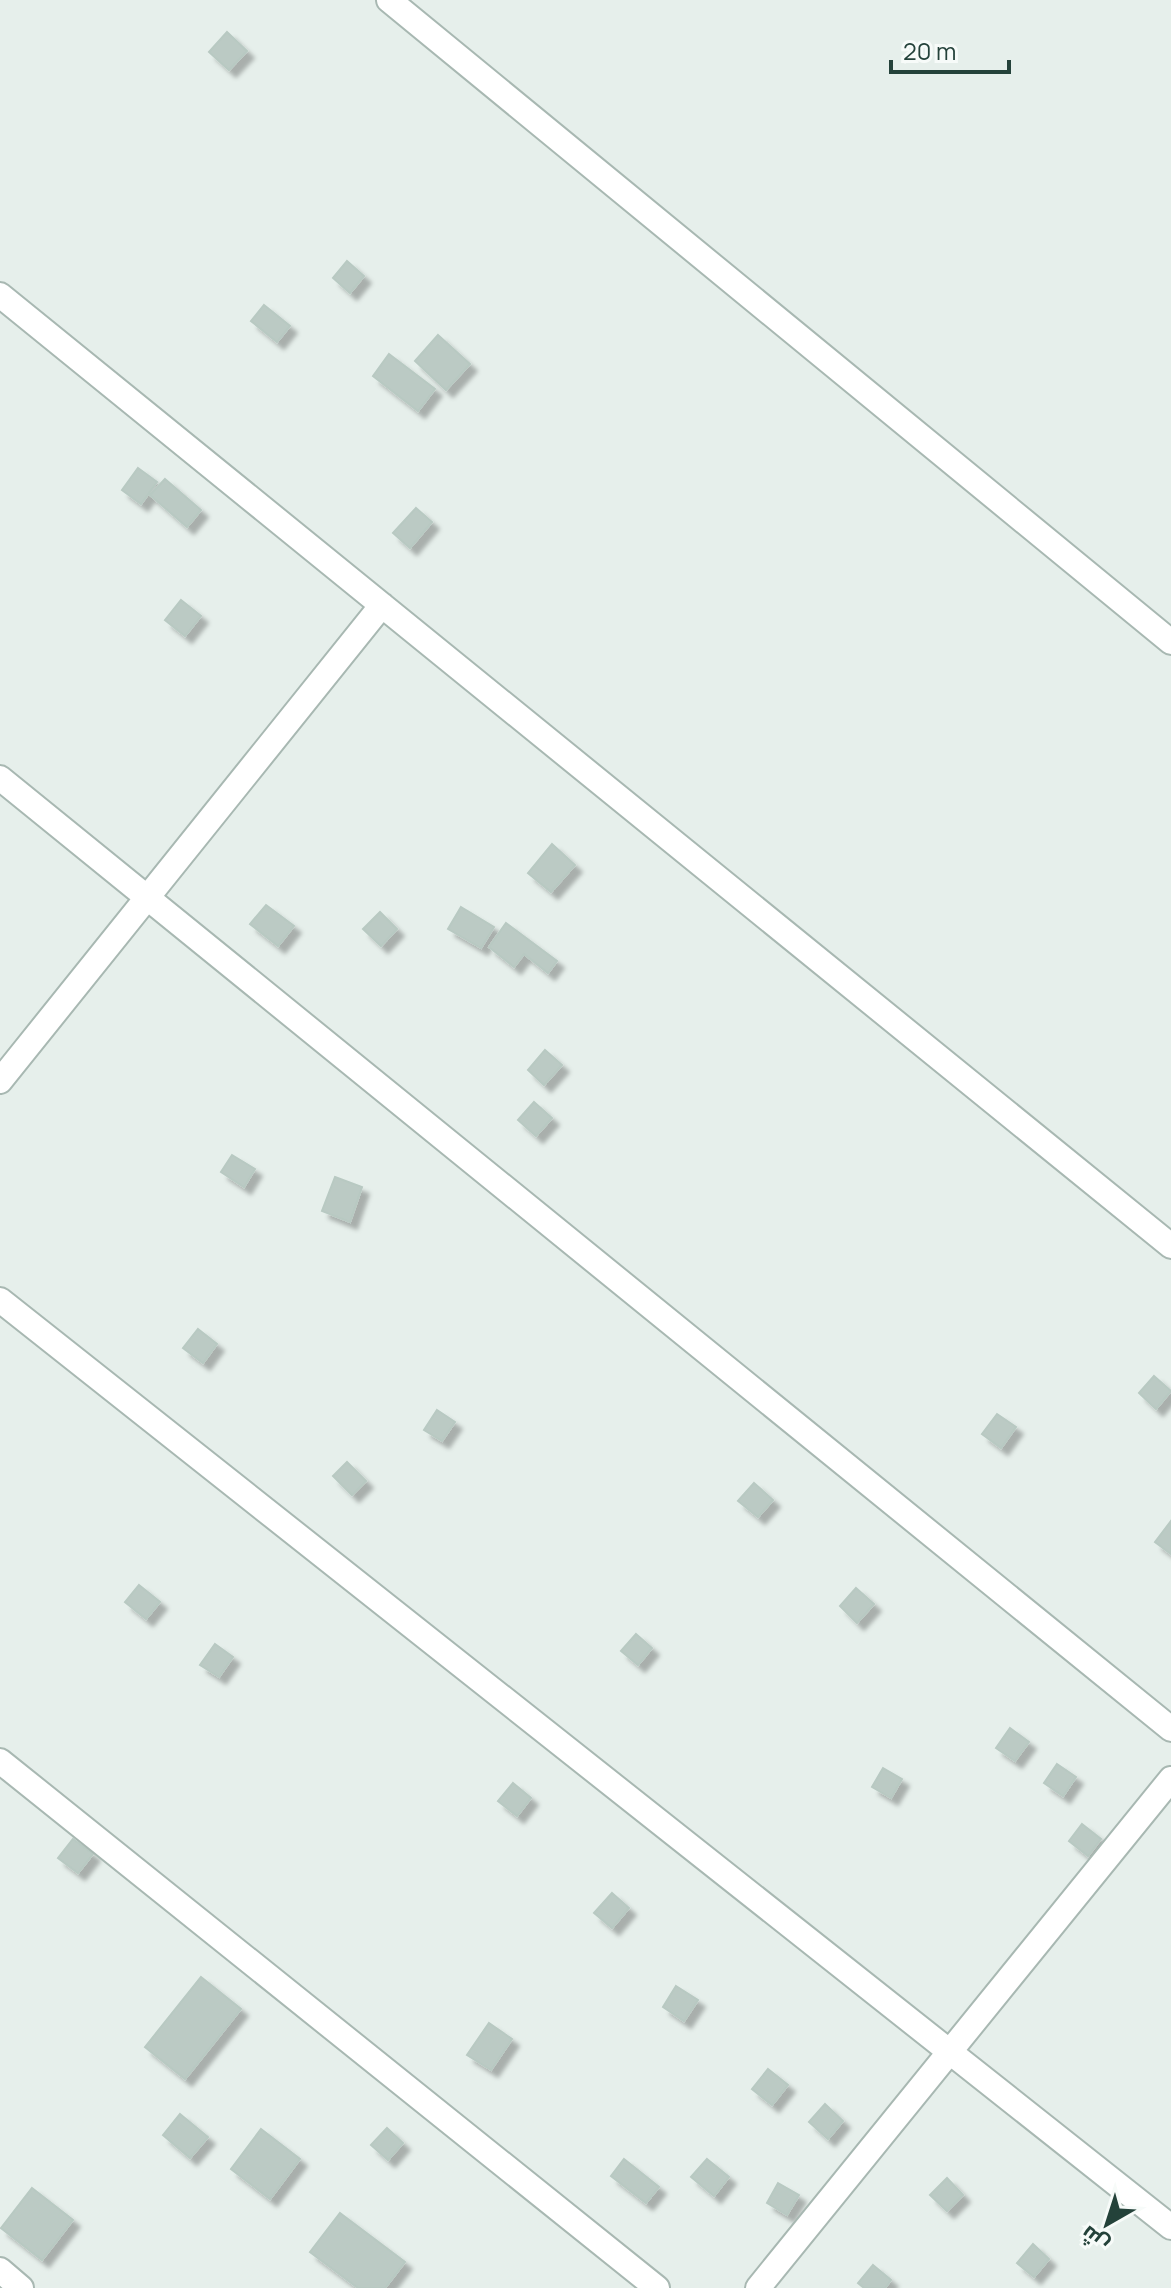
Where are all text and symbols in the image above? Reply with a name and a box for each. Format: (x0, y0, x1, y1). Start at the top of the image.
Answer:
scale bar (891, 24, 1009, 74)
text: 20 m (903, 34, 956, 67)
north arrow (1067, 2184, 1147, 2264)
text: ش (1074, 2219, 1115, 2260)

